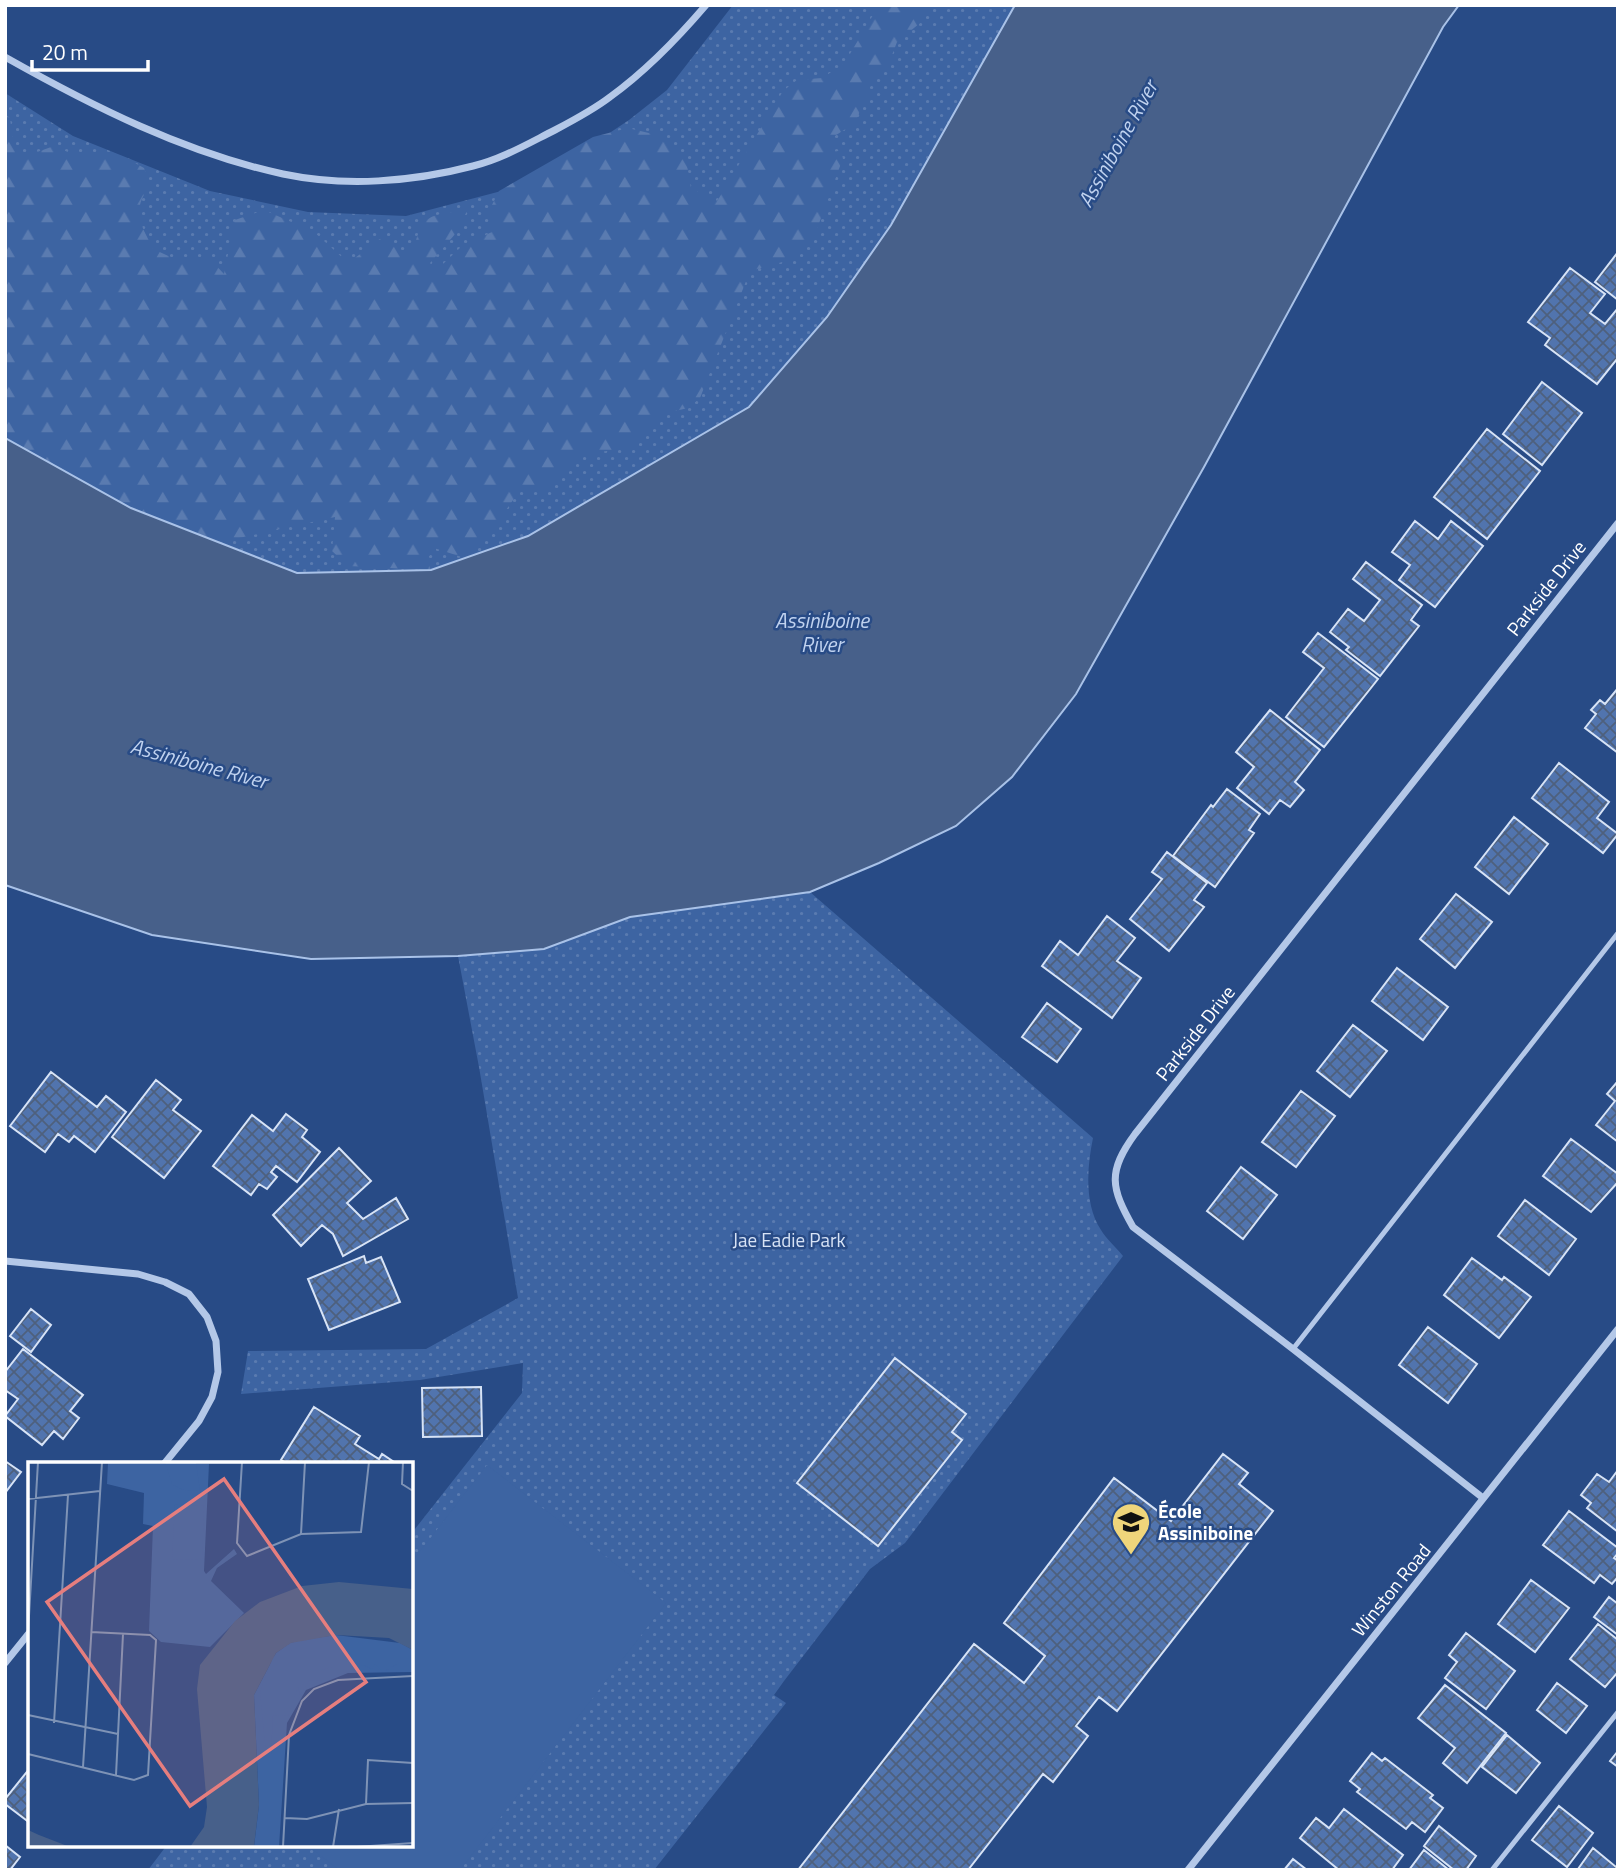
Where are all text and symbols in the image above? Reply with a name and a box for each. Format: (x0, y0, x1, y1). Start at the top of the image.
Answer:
scale bar (32, 28, 147, 72)
text: 20 m (42, 36, 88, 68)
water label: Assiniboine River (1069, 72, 1166, 213)
street label: Parkside Drive (1499, 534, 1592, 642)
water label: Assiniboine River (775, 604, 870, 660)
water label: Assiniboine River (127, 729, 274, 797)
street label: Parkside Drive (1148, 979, 1241, 1087)
park label: Jae Eadie Park (732, 1225, 846, 1254)
inset map (28, 1462, 413, 1847)
place label: École Assiniboine (1158, 1496, 1254, 1547)
school or university icon: École Assiniboine (1110, 1501, 1152, 1556)
street label: Winston Road (1344, 1537, 1437, 1642)

